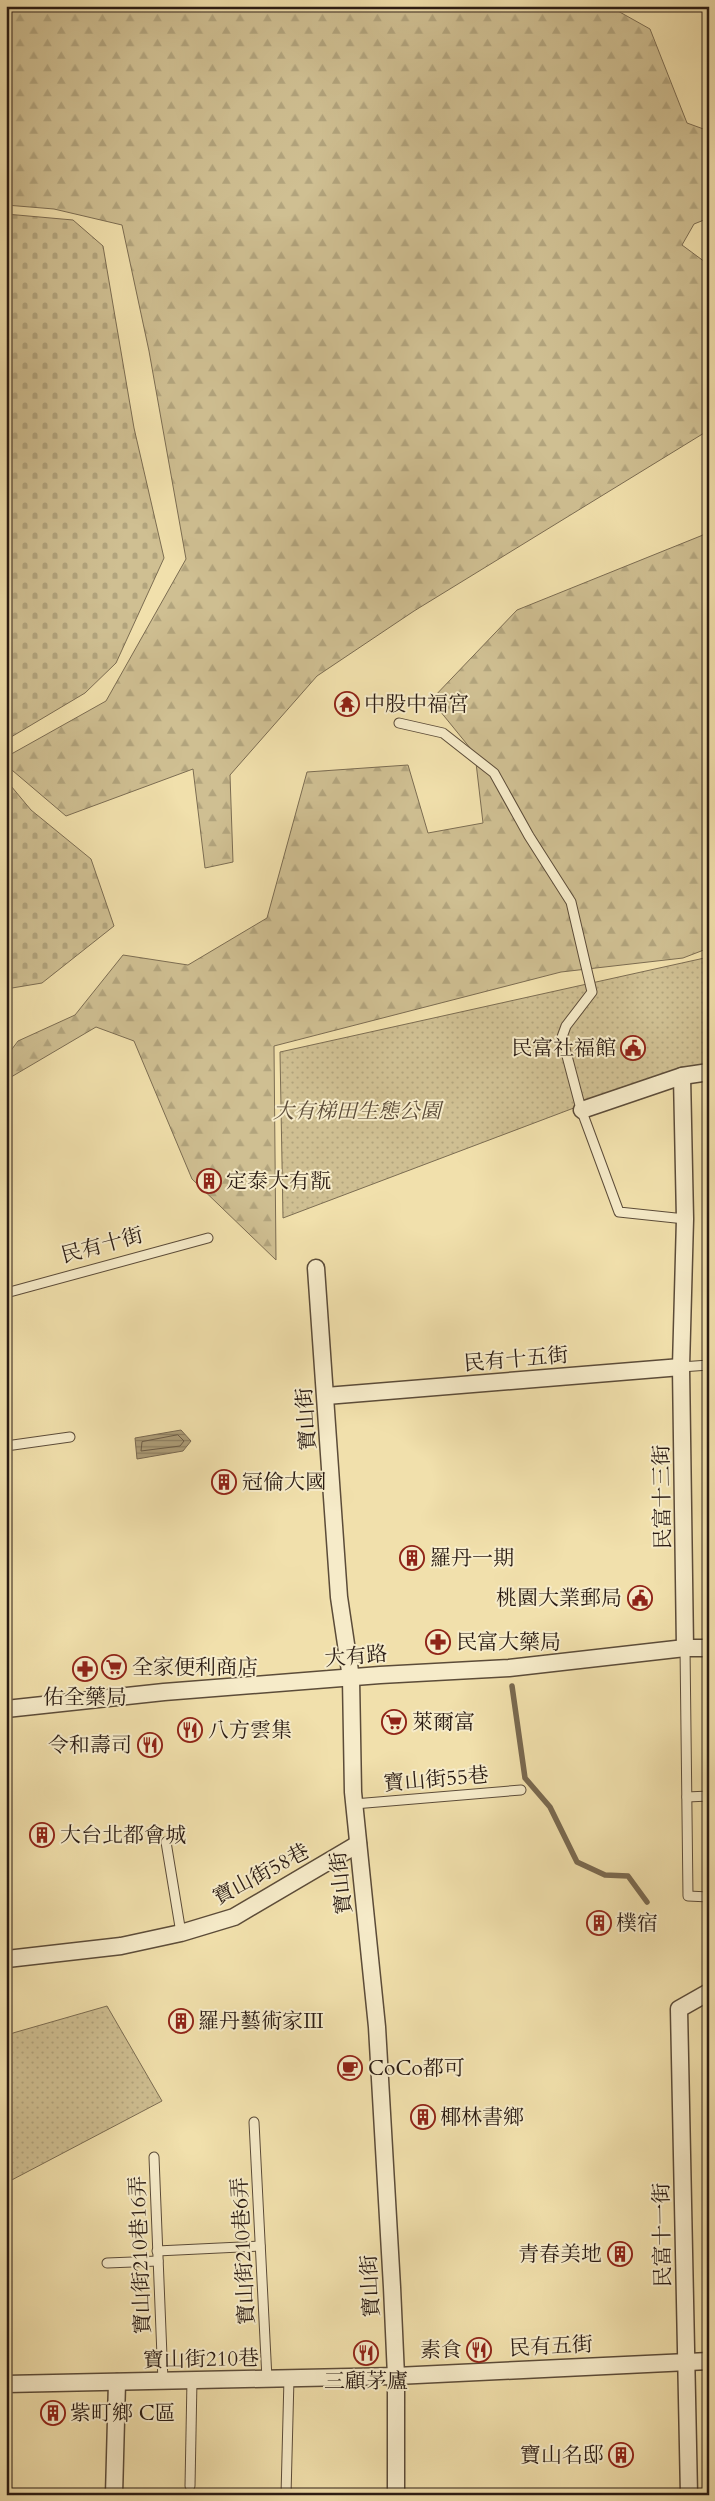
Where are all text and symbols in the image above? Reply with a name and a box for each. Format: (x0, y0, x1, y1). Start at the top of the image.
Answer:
place label: 中股中福宮 (364, 690, 469, 719)
temple icon: 中股中福宮 (334, 691, 360, 717)
place label: 民富社福館 (511, 1034, 616, 1063)
public building icon: 民富社福館 (620, 1035, 646, 1061)
park label: 大有梯田生態公園 (273, 1097, 444, 1126)
place label: 定泰大有翫 (226, 1167, 331, 1196)
building icon: 定泰大有翫 (196, 1168, 222, 1194)
street label: 民有十街 (58, 1221, 146, 1270)
street label: 民有十五街 (462, 1340, 570, 1379)
street label: 寶山街 (290, 1387, 323, 1451)
street label: 民富十三街 (647, 1444, 678, 1550)
place label: 冠倫大國 (242, 1468, 326, 1497)
building icon: 冠倫大國 (211, 1469, 237, 1495)
place label: 羅丹一期 (430, 1544, 514, 1573)
building icon: 羅丹一期 (399, 1545, 425, 1571)
place label: 桃園大業郵局 (496, 1584, 622, 1613)
public building icon: 桃園大業郵局 (627, 1585, 653, 1611)
place label: 民富大藥局 (456, 1628, 561, 1657)
pharmacy icon: 民富大藥局 (425, 1629, 451, 1655)
street label: 大有路 (323, 1639, 389, 1674)
place label: 全家便利商店 (132, 1653, 258, 1682)
supermarket icon: 全家便利商店 (101, 1654, 127, 1680)
pharmacy icon: 佑全藥局 (72, 1656, 98, 1682)
place label: 佑全藥局 (43, 1683, 127, 1712)
place label: 萊爾富 (412, 1708, 475, 1737)
supermarket icon: 萊爾富 (381, 1709, 407, 1735)
place label: 八方雲集 (208, 1716, 292, 1745)
restaurant icon: 八方雲集 (177, 1717, 203, 1743)
place label: 令和壽司 (48, 1731, 132, 1760)
restaurant icon: 令和壽司 (137, 1732, 163, 1758)
street label: 寶山街55巷 (382, 1760, 490, 1799)
place label: 大台北都會城 (60, 1821, 186, 1850)
building icon: 大台北都會城 (29, 1822, 55, 1848)
street label: 寶山街58巷 (208, 1837, 315, 1912)
street label: 寶山街 (324, 1850, 359, 1916)
place label: 樸宿 (616, 1909, 658, 1938)
building icon: 樸宿 (586, 1910, 612, 1936)
place label: 羅丹藝術家Ⅲ (198, 2007, 324, 2036)
building icon: 羅丹藝術家Ⅲ (168, 2008, 194, 2034)
place label: CoCo都可 (368, 2054, 465, 2083)
cafe icon: CoCo都可 (337, 2055, 363, 2081)
place label: 椰林書鄉 (440, 2103, 524, 2132)
building icon: 椰林書鄉 (410, 2104, 436, 2130)
street label: 寶山街210巷16弄 (123, 2175, 158, 2335)
street label: 寶山街210巷6弄 (225, 2176, 262, 2326)
street label: 民富十一街 (647, 2182, 678, 2288)
place label: 青春美地 (518, 2240, 602, 2269)
building icon: 青春美地 (607, 2241, 633, 2267)
street label: 寶山街 (354, 2254, 387, 2318)
street label: 民有五街 (508, 2330, 594, 2363)
place label: 素食 (420, 2336, 462, 2365)
restaurant icon: 素食 (466, 2337, 492, 2363)
restaurant icon: 三顧茅廬 (353, 2340, 379, 2366)
street label: 寶山街210巷 (143, 2344, 259, 2375)
place label: 三顧茅廬 (324, 2367, 408, 2396)
place label: 紫町鄉 C區 (70, 2399, 176, 2428)
building icon: 紫町鄉 C區 (40, 2400, 66, 2426)
place label: 寶山名邸 (520, 2441, 604, 2470)
building icon: 寶山名邸 (608, 2442, 634, 2468)

